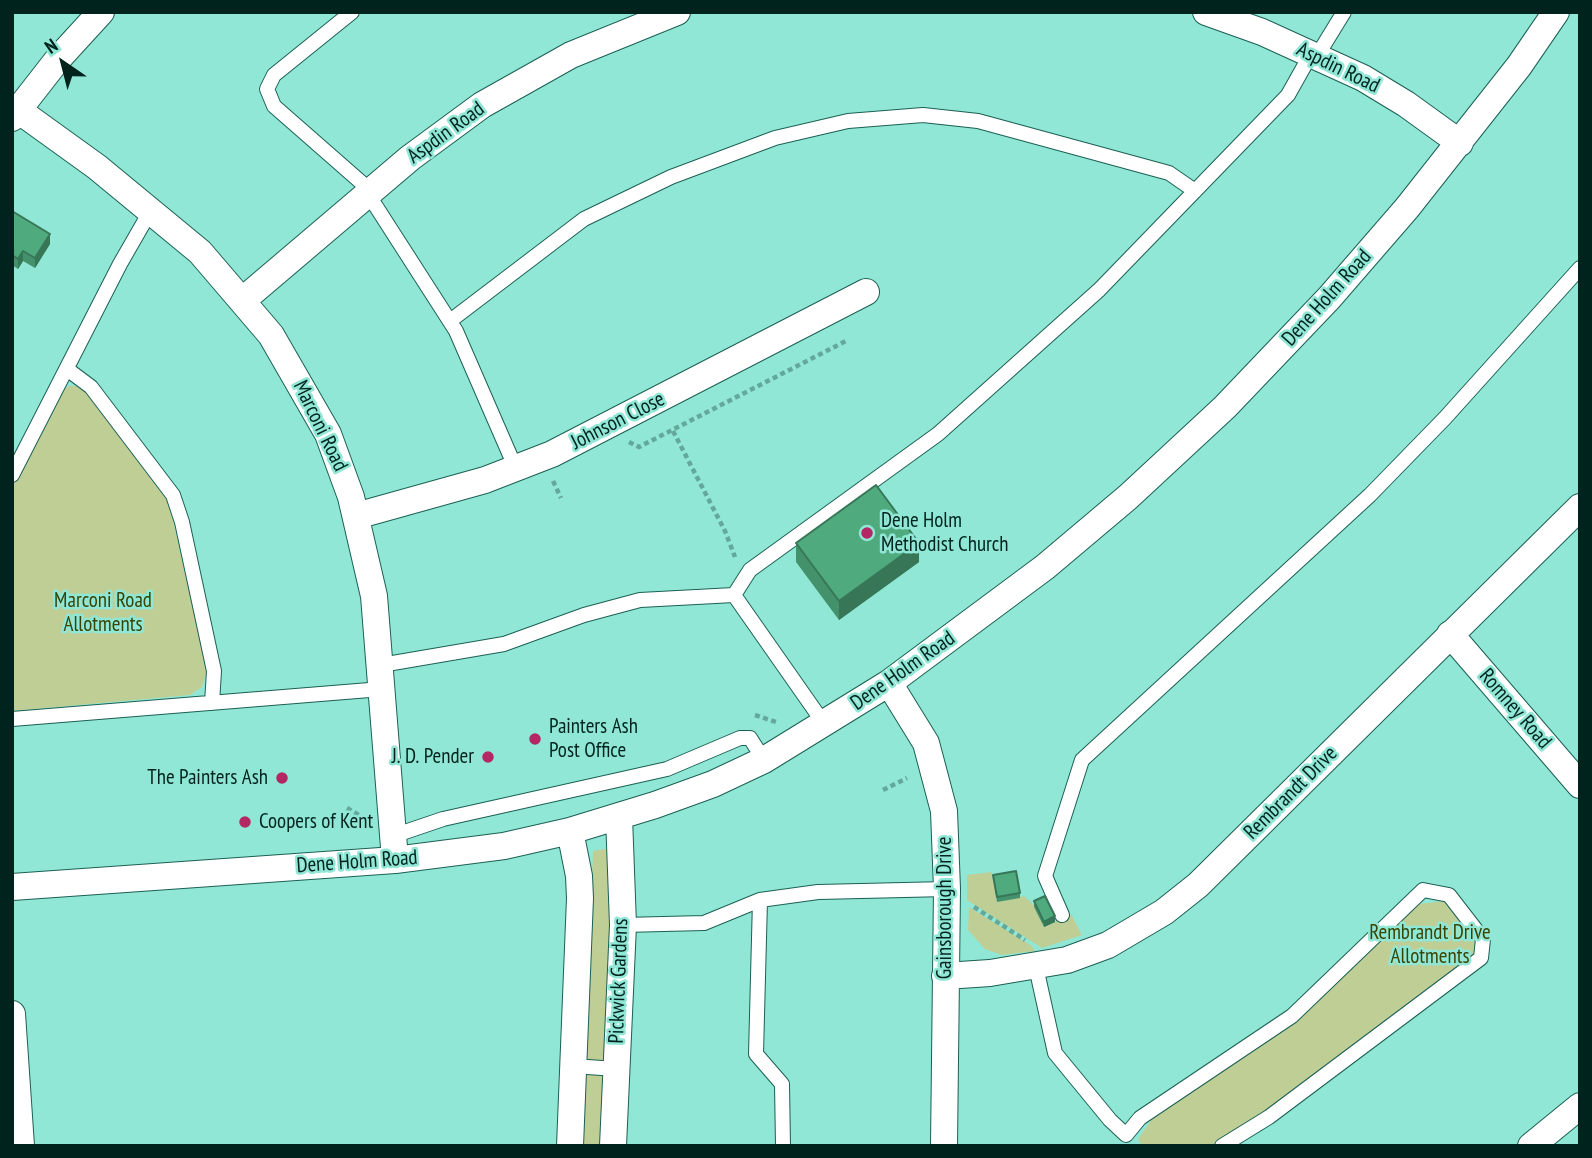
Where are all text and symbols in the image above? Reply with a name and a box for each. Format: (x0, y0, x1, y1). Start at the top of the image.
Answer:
north arrow (28, 28, 98, 98)
text: N (40, 33, 62, 59)
street label: Aspdin Road (1292, 37, 1384, 99)
street label: Aspdin Road (402, 97, 490, 169)
street label: Dene Holm Road (1277, 245, 1377, 351)
street label: Marconi Road (287, 377, 353, 475)
street label: Johnson Close (567, 387, 669, 455)
place label: Dene Holm Methodist Church (881, 508, 1009, 558)
marker: Dene Holm Methodist Church (859, 525, 875, 541)
park label: Marconi Road Allotments (54, 588, 152, 638)
street label: Dene Holm Road (846, 626, 960, 716)
street label: Romney Road (1473, 664, 1557, 754)
place label: Painters Ash Post Office (549, 714, 638, 764)
marker: Painters Ash Post Office (527, 731, 543, 747)
street label: Rembrandt Drive (1239, 741, 1343, 845)
place label: J. D. Pender (392, 744, 474, 770)
marker: J. D. Pender (480, 749, 496, 765)
place label: The Painters Ash (147, 765, 268, 791)
marker: The Painters Ash (274, 770, 290, 786)
place label: Coopers of Kent (259, 809, 373, 835)
marker: Coopers of Kent (237, 814, 253, 830)
street label: Gainsborough Drive (932, 837, 958, 979)
street label: Dene Holm Road (296, 845, 418, 879)
street label: Pickwick Gardens (604, 918, 634, 1044)
park label: Rembrandt Drive Allotments (1369, 920, 1491, 970)

